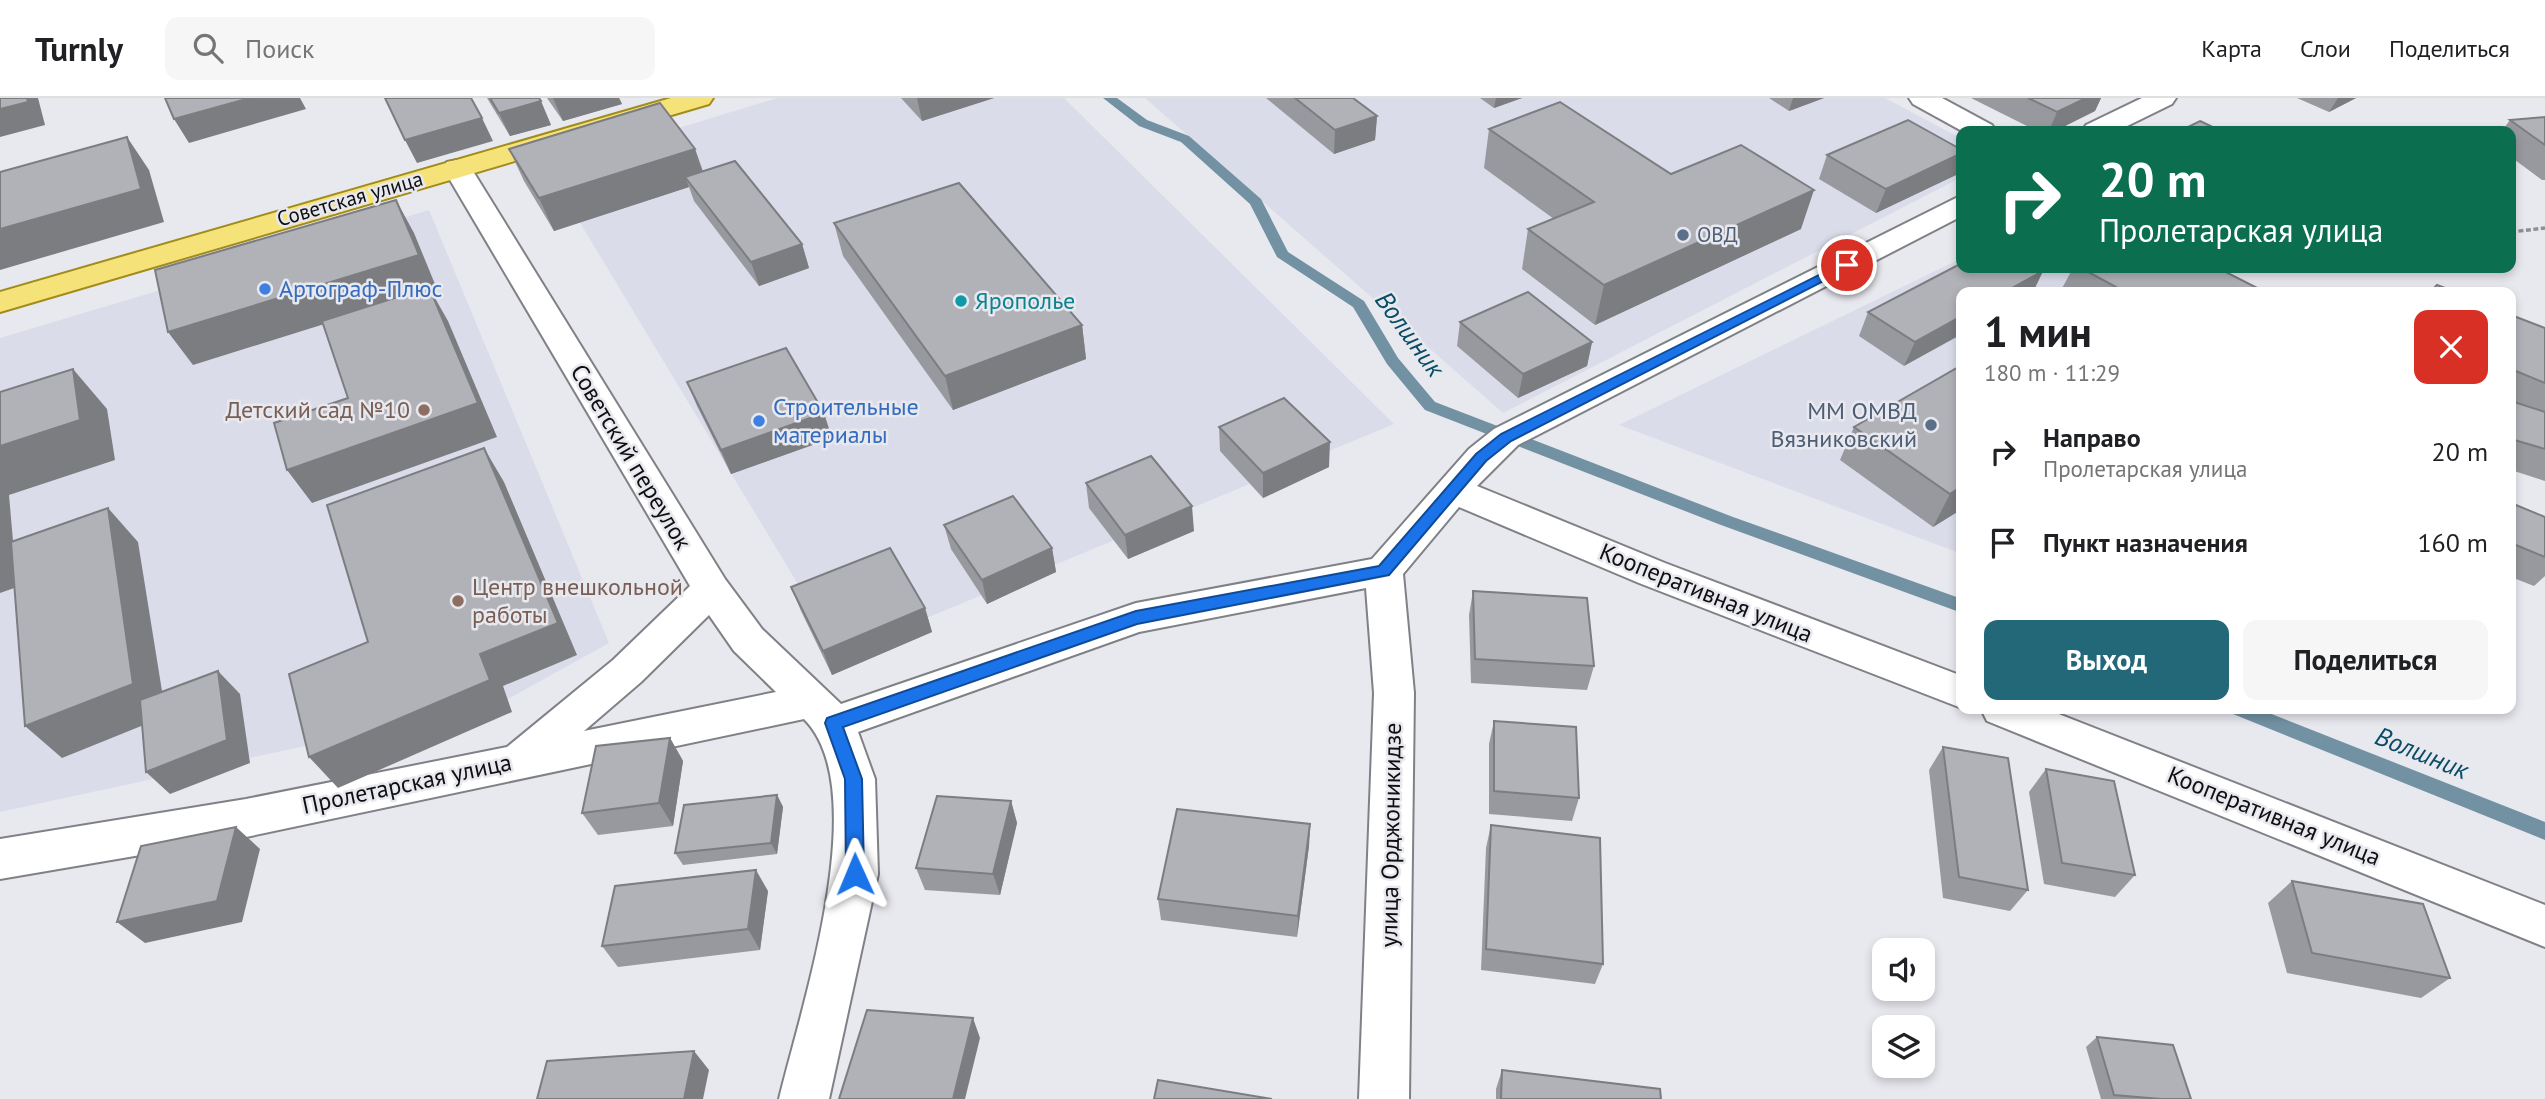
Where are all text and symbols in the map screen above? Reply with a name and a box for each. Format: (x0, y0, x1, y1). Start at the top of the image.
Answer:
search box (165, 17, 655, 80)
text: Turnly (35, 27, 123, 70)
icon: search (189, 29, 227, 67)
text: Поиск (245, 32, 315, 65)
text: Карта (2201, 33, 2262, 64)
text: Слои (2300, 33, 2351, 64)
text: Поделиться (2389, 33, 2510, 64)
text: 20 m (2099, 147, 2206, 211)
icon: right (1984, 154, 2075, 245)
street label: Советская улица (274, 165, 426, 232)
text: Пролетарская улица (2099, 209, 2383, 251)
place label: ОВД (1697, 221, 1738, 248)
marker: ОВД (1675, 227, 1691, 243)
pin (1817, 235, 1877, 295)
icon: arrive (1828, 246, 1866, 284)
place label: Артограф-Плюс (279, 273, 443, 304)
marker: Артограф-Плюс (257, 281, 273, 297)
water label: Волшник (1368, 284, 1453, 384)
place label: Ярополье (975, 285, 1075, 316)
marker: Ярополье (953, 293, 969, 309)
text: 1 мин (1984, 304, 2092, 359)
button: close (2414, 310, 2488, 384)
street label: Советский переулок (564, 358, 699, 556)
text: 180 m · 11:29 (1984, 358, 2120, 387)
place label: Строительные материалы (773, 391, 919, 450)
place label: Детский сад №10 (225, 394, 410, 425)
place label: ММ ОМВД Вязниковский (1770, 395, 1917, 454)
marker: Детский сад №10 (416, 402, 432, 418)
marker: Строительные материалы (751, 413, 767, 429)
marker: ММ ОМВД Вязниковский (1923, 417, 1939, 433)
text: Направо (2043, 421, 2141, 454)
icon: right (1984, 433, 2022, 471)
text: 20 m (2432, 435, 2488, 468)
text: Пролетарская улица (2043, 454, 2247, 483)
icon: arrive (1984, 524, 2022, 562)
text: Пункт назначения (2043, 526, 2248, 559)
text: 160 m (2417, 526, 2488, 559)
street label: Кооперативная улица (1595, 536, 1817, 649)
place label: Центр внешкольной работы (472, 571, 683, 630)
marker: Центр внешкольной работы (450, 593, 466, 609)
button: Выход (1984, 620, 2229, 700)
button: Поделиться (2243, 620, 2488, 700)
water label: Волшник (2371, 719, 2475, 787)
street label: улица Орджоникидзе (1373, 722, 1408, 948)
street label: Пролетарская улица (299, 746, 514, 821)
street label: Кооперативная улица (2163, 759, 2385, 872)
position arrow (818, 837, 892, 911)
map controls (1872, 938, 1935, 1078)
button: sound (1872, 938, 1935, 1001)
button: layers (1872, 1015, 1935, 1078)

